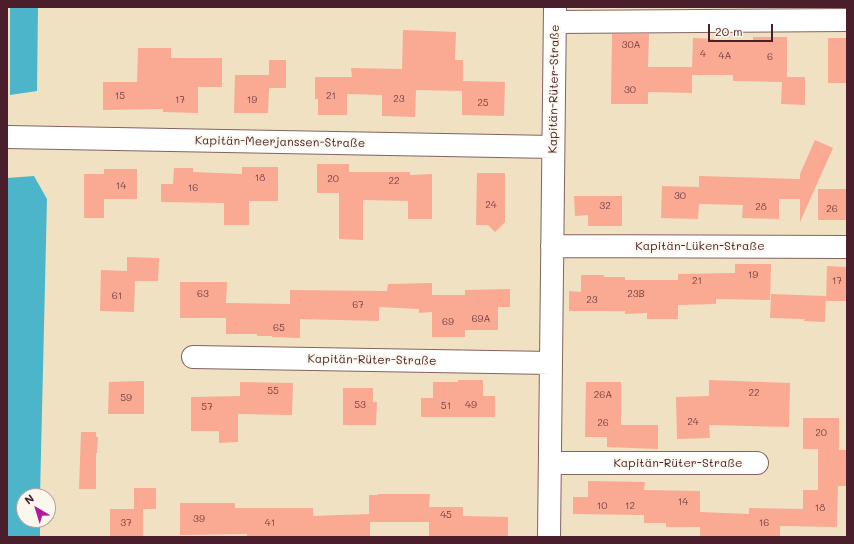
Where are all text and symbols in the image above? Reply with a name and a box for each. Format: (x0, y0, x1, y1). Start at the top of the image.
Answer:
scale bar (710, 16, 775, 42)
text: 20 m (715, 23, 743, 39)
street label: Kapitän-Rüter-Straße (546, 24, 562, 154)
house number: 30A (622, 39, 640, 51)
house number: 4 (700, 48, 706, 60)
house number: 4A (719, 50, 731, 62)
house number: 6 (767, 51, 773, 63)
house number: 30 (624, 84, 636, 96)
house number: 15 (115, 90, 125, 102)
house number: 21 (326, 90, 336, 102)
house number: 23 (393, 93, 405, 105)
house number: 17 (175, 94, 185, 106)
house number: 19 (247, 94, 257, 106)
house number: 25 (477, 97, 489, 109)
street label: Kapitän-Meerjanssen-Straße (195, 133, 365, 151)
house number: 18 (255, 172, 265, 184)
house number: 20 (327, 173, 339, 185)
house number: 22 (388, 175, 400, 187)
house number: 14 (116, 180, 126, 192)
house number: 16 (188, 182, 198, 194)
house number: 30 (674, 190, 686, 202)
house number: 24 (485, 199, 497, 211)
house number: 32 (599, 200, 611, 212)
house number: 28 (755, 201, 767, 213)
house number: 26 (826, 203, 838, 215)
street label: Kapitän-Lüken-Straße (635, 239, 765, 253)
house number: 19 (748, 269, 758, 281)
house number: 21 (692, 275, 702, 287)
house number: 17 (832, 275, 842, 287)
house number: 63 (197, 288, 209, 300)
house number: 23B (627, 288, 645, 300)
house number: 61 (112, 290, 122, 302)
house number: 23 (586, 294, 598, 306)
house number: 67 (352, 299, 364, 311)
house number: 69A (472, 313, 490, 325)
house number: 69 (442, 316, 454, 328)
house number: 65 (273, 322, 285, 334)
street label: Kapitän-Rüter-Straße (307, 352, 437, 368)
house number: 55 (267, 385, 279, 397)
house number: 22 (748, 387, 760, 399)
house number: 26A (594, 389, 612, 401)
house number: 59 (120, 392, 132, 404)
house number: 53 (354, 399, 366, 411)
house number: 49 (465, 399, 477, 411)
house number: 51 (441, 400, 451, 412)
house number: 57 (201, 401, 213, 413)
house number: 24 (687, 416, 699, 428)
house number: 26 (597, 417, 609, 429)
house number: 20 (815, 427, 827, 439)
street label: Kapitän-Rüter-Straße (614, 456, 742, 470)
north arrow (16, 488, 56, 528)
text: N (21, 490, 37, 507)
house number: 14 (678, 496, 688, 508)
house number: 10 (597, 500, 607, 512)
house number: 12 (625, 500, 635, 512)
house number: 18 (815, 502, 825, 514)
house number: 45 (440, 509, 452, 521)
house number: 39 (193, 513, 205, 525)
house number: 37 (120, 517, 132, 529)
house number: 41 (265, 517, 275, 529)
house number: 16 (759, 517, 769, 529)

